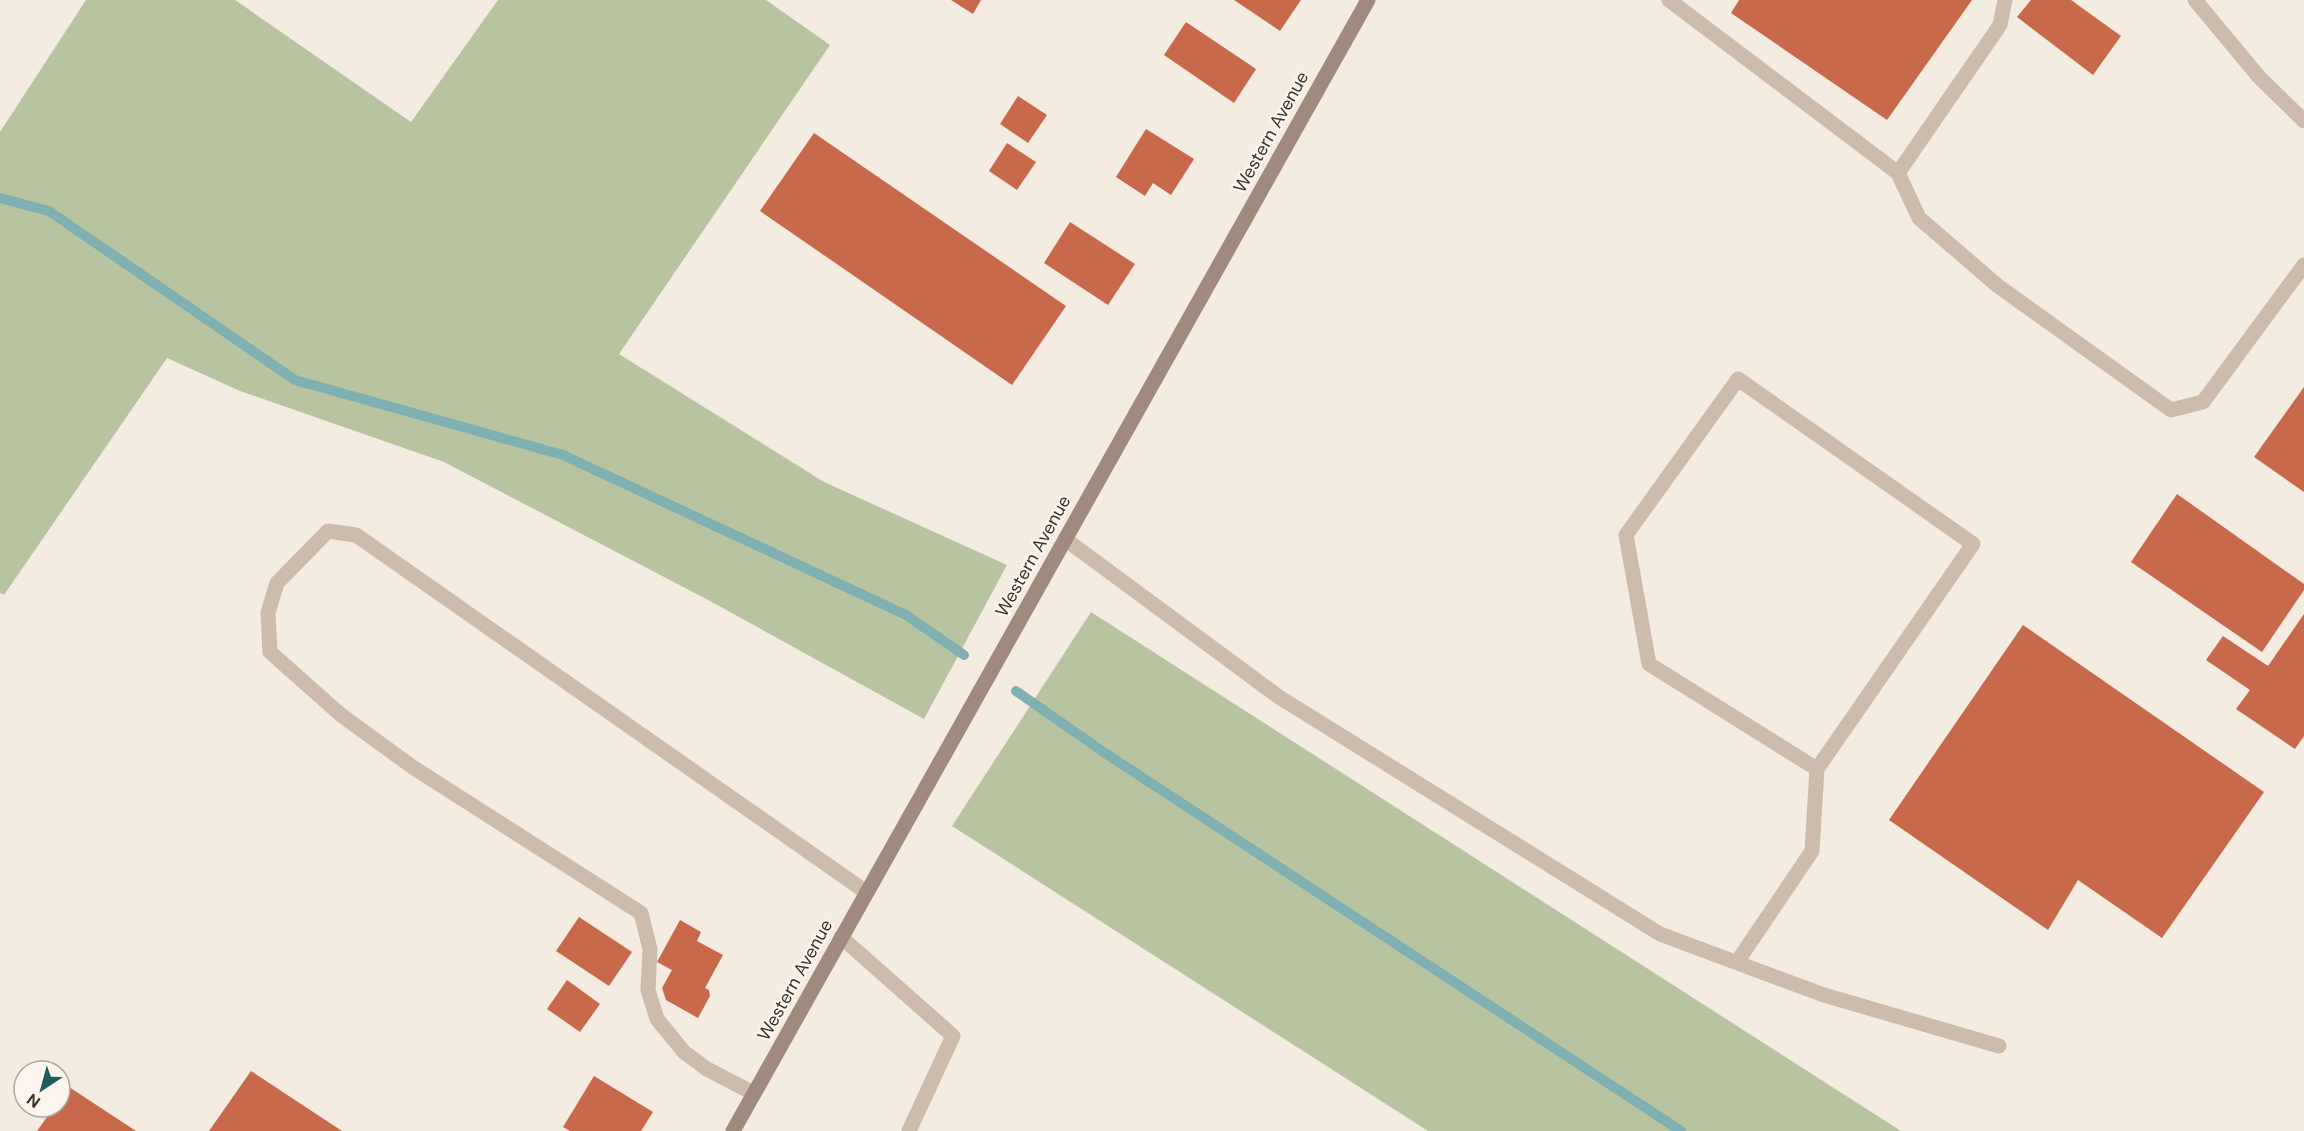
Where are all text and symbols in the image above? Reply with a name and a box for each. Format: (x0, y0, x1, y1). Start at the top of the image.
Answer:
street label: Western Avenue (1228, 67, 1314, 197)
street label: Western Avenue (990, 491, 1076, 621)
street label: Western Avenue (752, 915, 838, 1045)
north arrow (12, 1059, 72, 1119)
text: N (23, 1089, 44, 1113)

